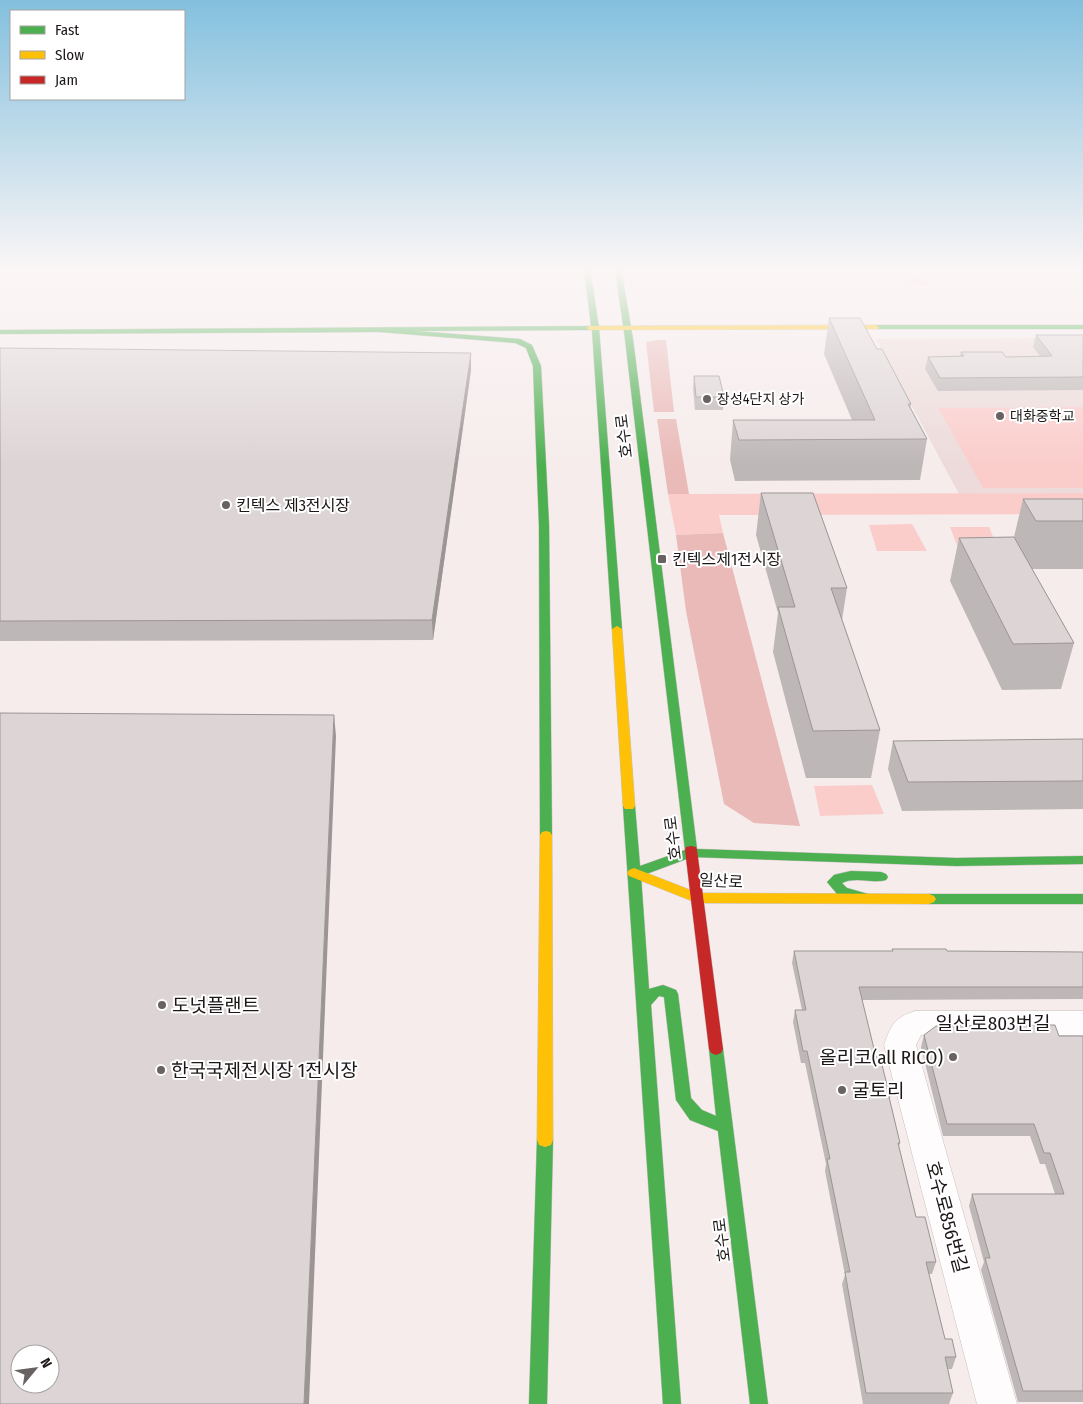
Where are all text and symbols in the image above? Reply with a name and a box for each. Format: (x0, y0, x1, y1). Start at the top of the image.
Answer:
legend (10, 10, 185, 100)
text: Fast (55, 21, 79, 39)
text: Slow (55, 46, 84, 64)
text: Jam (55, 71, 78, 89)
place label: 장성4단지 상가 (717, 391, 804, 408)
marker: 장성4단지 상가 (701, 393, 713, 405)
place label: 대화중학교 (1010, 408, 1075, 425)
marker: 대화중학교 (994, 410, 1006, 422)
street label: 호수로 (612, 413, 636, 459)
place label: 킨텍스 제3전시장 (236, 496, 350, 515)
marker: 킨텍스 제3전시장 (220, 499, 232, 511)
place label: 킨텍스제1전시장 (672, 550, 782, 569)
marker: 킨텍스제1전시장 (656, 553, 668, 565)
street label: 호수로 (661, 815, 685, 861)
street label: 일산로 (698, 870, 744, 892)
place label: 도넛플랜트 (172, 994, 259, 1017)
marker: 도넛플랜트 (156, 999, 168, 1011)
street label: 일산로803번길 (935, 1012, 1051, 1035)
place label: 올리코(all RICO) (819, 1046, 943, 1069)
marker: 올리코(all RICO) (947, 1051, 959, 1063)
place label: 한국국제전시장 1전시장 (171, 1059, 358, 1082)
marker: 한국국제전시장 1전시장 (155, 1064, 167, 1076)
place label: 굴토리 (852, 1079, 904, 1102)
marker: 굴토리 (836, 1084, 848, 1096)
street label: 호수로856번길 (921, 1158, 973, 1276)
street label: 호수로 (710, 1217, 734, 1263)
north arrow (10, 1344, 60, 1394)
text: N (36, 1355, 55, 1371)

